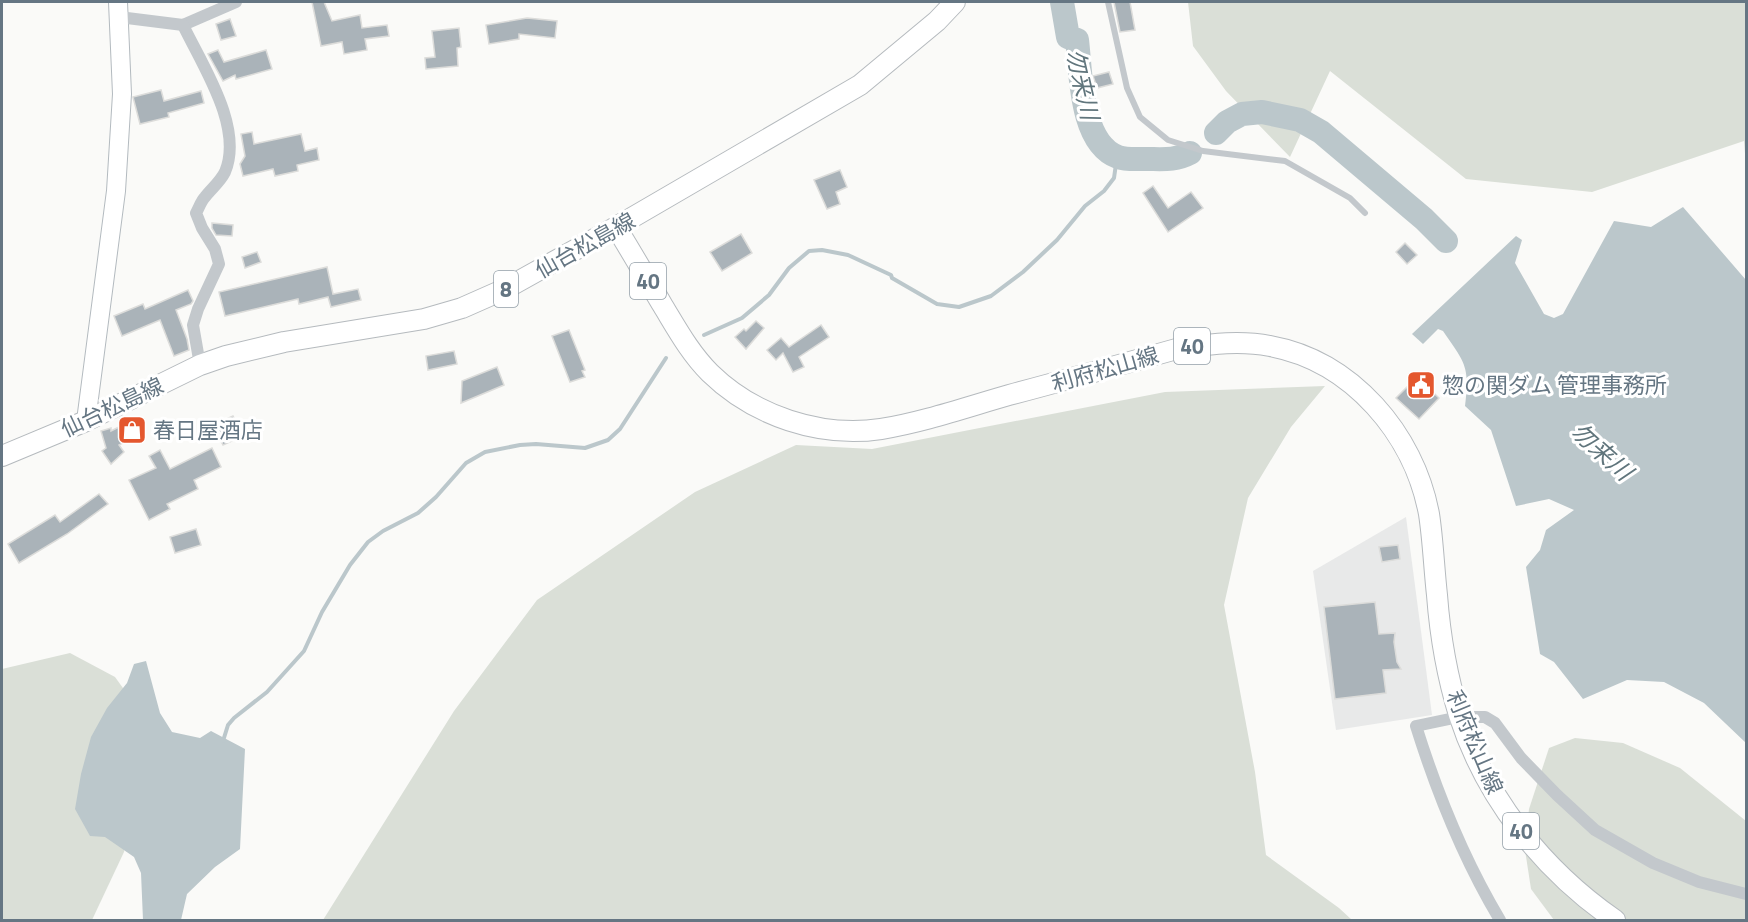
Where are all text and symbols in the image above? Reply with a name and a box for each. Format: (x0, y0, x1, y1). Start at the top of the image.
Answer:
water label: 勿来川 (1057, 45, 1109, 126)
street label: 仙台松島線 (529, 203, 641, 287)
road number: 40 (630, 263, 666, 299)
road number: 8 (494, 271, 518, 307)
road number: 40 (1174, 328, 1210, 364)
street label: 利府松山線 (1047, 337, 1163, 401)
street label: 仙台松島線 (55, 368, 169, 446)
place label: 惣の関ダム 管理事務所 (1442, 368, 1667, 402)
public building icon: 惣の関ダム 管理事務所 (1405, 369, 1437, 401)
place label: 春日屋酒店 (153, 413, 263, 447)
shop icon: 春日屋酒店 (116, 414, 148, 446)
water label: 勿来川 (1563, 414, 1643, 490)
street label: 利府松山線 (1438, 685, 1512, 799)
road number: 40 (1503, 813, 1539, 849)

